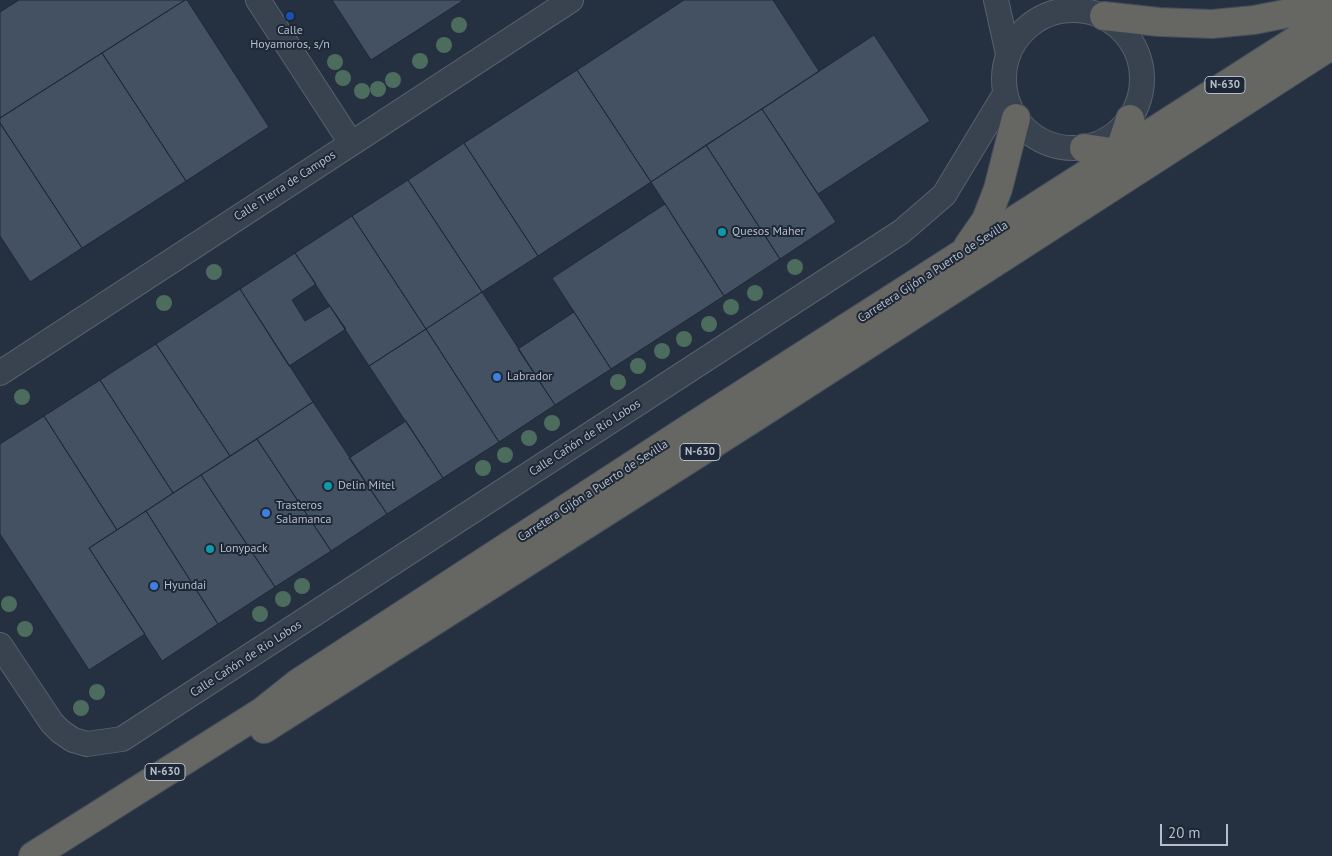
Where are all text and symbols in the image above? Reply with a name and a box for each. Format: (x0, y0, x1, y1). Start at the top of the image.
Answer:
marker: Calle Hoyamoros, s/n (284, 10, 296, 22)
place label: Calle Hoyamoros, s/n (250, 24, 330, 52)
road number: N-630 (1205, 76, 1245, 94)
street label: Calle Tierra de Campos (231, 148, 339, 224)
street label: Carretera Gijón a Puerto de Sevilla (855, 218, 1011, 326)
place label: Quesos Maher (732, 225, 805, 239)
marker: Quesos Maher (716, 226, 728, 238)
place label: Labrador (507, 370, 552, 384)
marker: Labrador (491, 371, 503, 383)
street label: Calle Cañón de Río Lobos (527, 397, 643, 479)
street label: Carretera Gijón a Puerto de Sevilla (515, 437, 671, 545)
road number: N-630 (680, 444, 720, 461)
place label: Delin Mitel (338, 479, 395, 493)
marker: Delin Mitel (322, 480, 334, 492)
place label: Trasteros Salamanca (276, 499, 331, 527)
marker: Trasteros Salamanca (260, 507, 272, 519)
place label: Lonypack (220, 542, 268, 556)
marker: Lonypack (204, 543, 216, 555)
place label: Hyundai (164, 579, 206, 593)
marker: Hyundai (148, 580, 160, 592)
street label: Calle Cañón de Río Lobos (188, 618, 304, 700)
road number: N-630 (145, 764, 185, 780)
scale bar (1162, 814, 1230, 846)
text: 20 m (1168, 823, 1201, 842)

